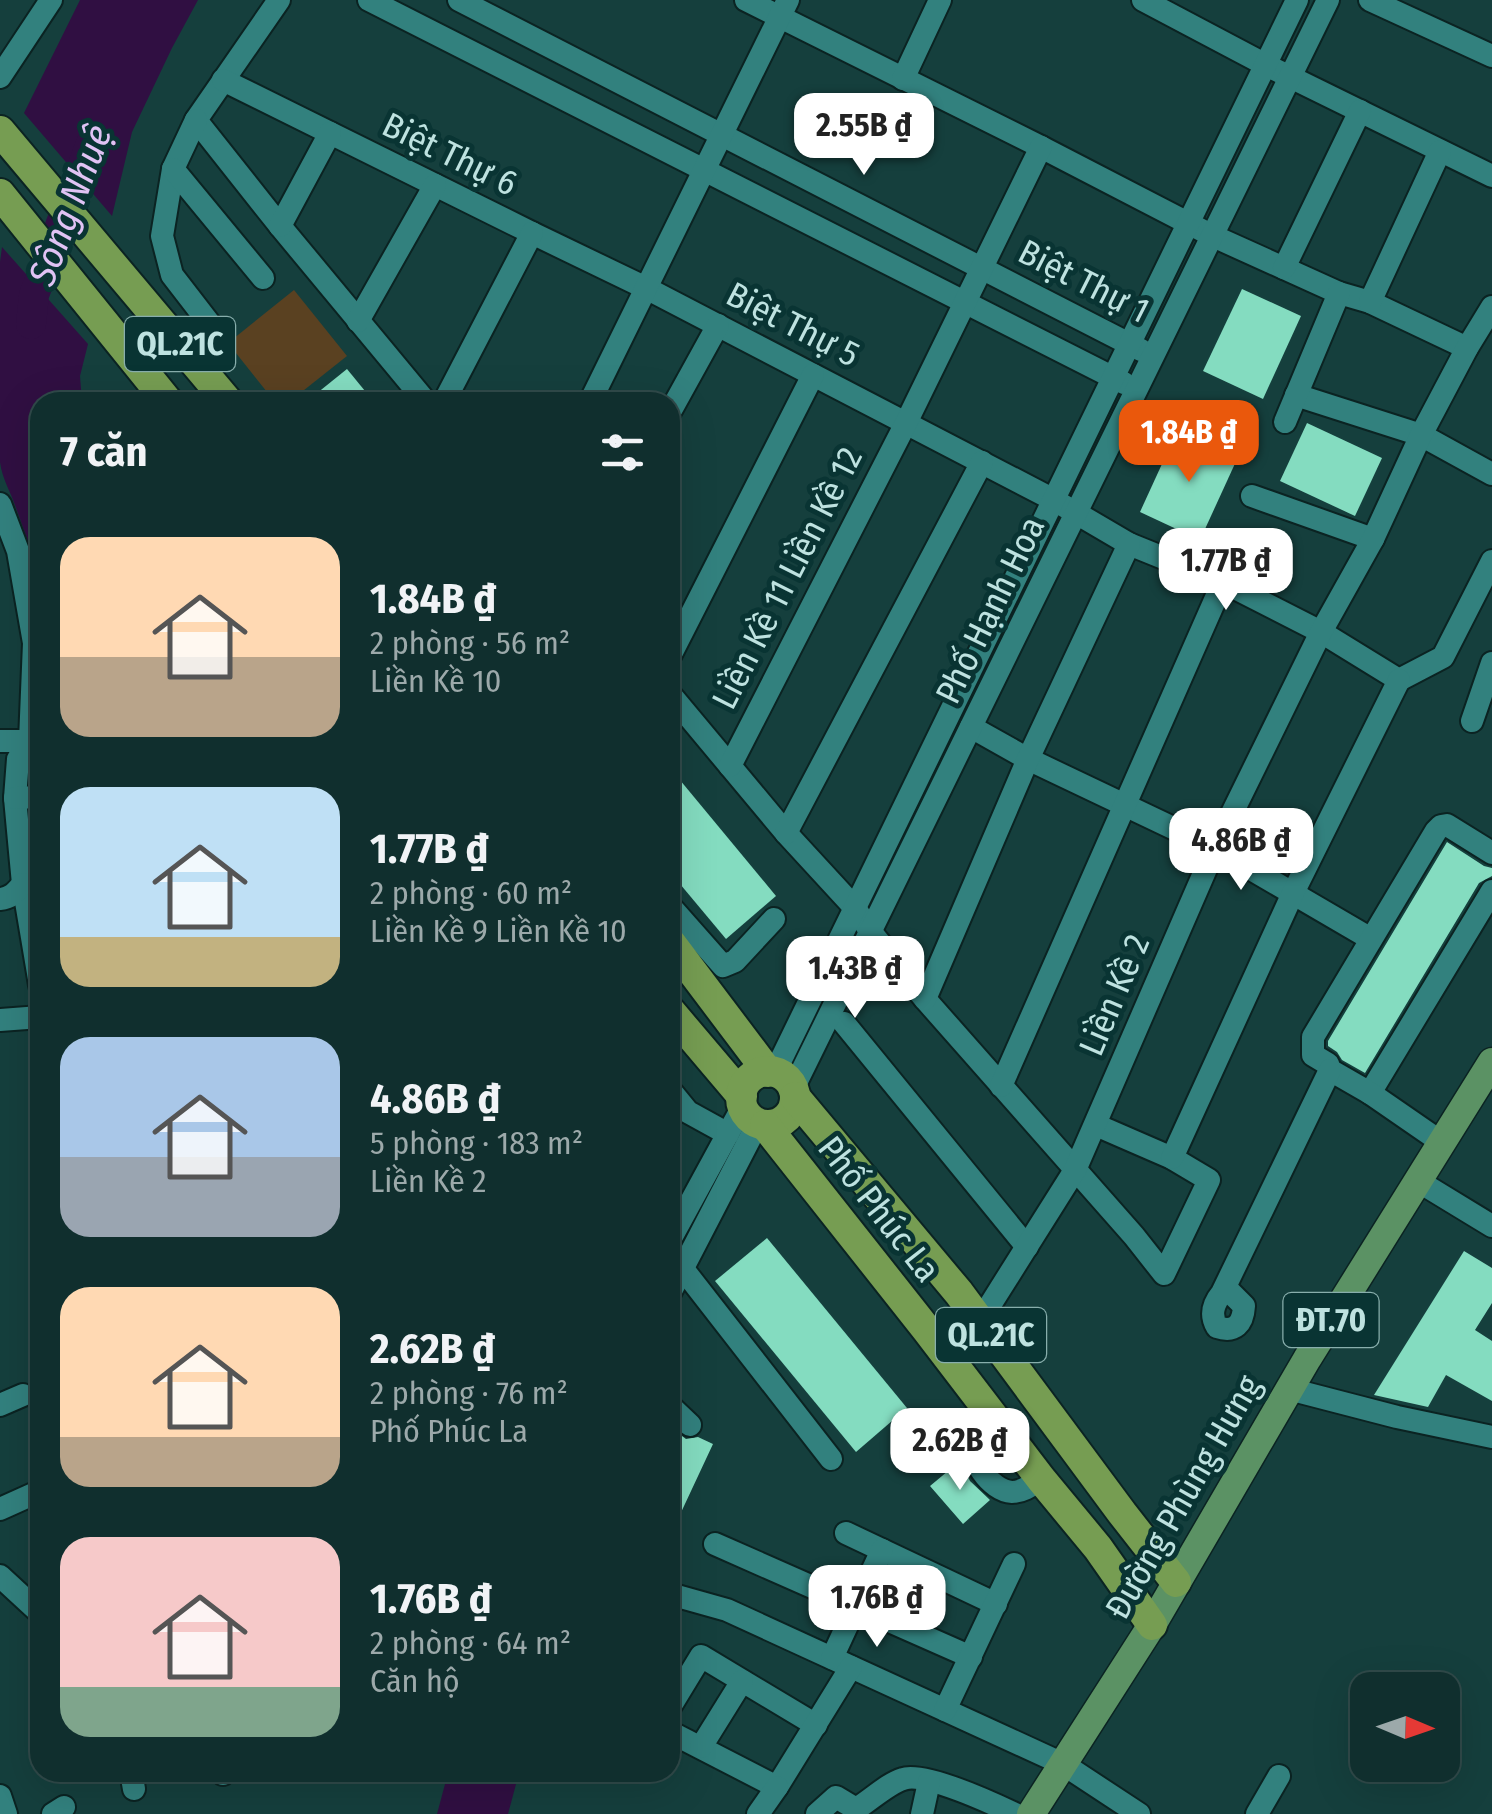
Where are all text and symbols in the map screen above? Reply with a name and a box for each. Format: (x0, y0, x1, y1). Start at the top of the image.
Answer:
pin: 2.55B ₫ (772, 93, 956, 178)
street label: Biệt Thự 6 (376, 103, 524, 205)
text: 2.55B ₫ (816, 106, 912, 144)
water label: Sông Nhuệ (18, 119, 122, 292)
street label: Biệt Thự 1 (1012, 230, 1156, 332)
street label: Biệt Thự 5 (720, 273, 866, 375)
road number: QL.21C (125, 317, 235, 371)
pin: 1.84B ₫ (1097, 400, 1281, 485)
text: 1.84B ₫ (1141, 413, 1237, 451)
icon: filters (595, 425, 650, 480)
text: 7 căn (60, 427, 147, 477)
street label: Liền Kề 11 Liền Kề 12 (703, 440, 871, 716)
street label: Phố Hạnh Hoa (927, 510, 1053, 710)
pin: 1.77B ₫ (1134, 528, 1318, 613)
text: 1.77B ₫ (1181, 541, 1271, 579)
text: 1.84B ₫ (370, 574, 497, 624)
icon: home (140, 577, 260, 697)
text: 2 phòng · 56 m² (370, 624, 570, 662)
text: Liền Kề 10 (370, 662, 501, 700)
pin: 4.86B ₫ (1149, 808, 1333, 893)
text: 4.86B ₫ (1191, 821, 1291, 859)
text: 1.77B ₫ (370, 824, 489, 874)
icon: home (140, 827, 260, 947)
text: 2 phòng · 60 m² (370, 874, 572, 912)
text: Liền Kề 9 Liền Kề 10 (370, 912, 627, 950)
street label: Liền Kề 2 (1070, 928, 1158, 1062)
pin: 1.43B ₫ (763, 936, 947, 1021)
text: 1.43B ₫ (808, 949, 902, 987)
text: 4.86B ₫ (370, 1074, 501, 1124)
icon: home (140, 1077, 260, 1197)
text: 5 phòng · 183 m² (370, 1124, 583, 1162)
street label: Phố Phúc La (809, 1128, 949, 1290)
text: Liền Kề 2 (370, 1162, 486, 1200)
road number: ĐT.70 (1284, 1293, 1378, 1347)
road number: QL.21C (936, 1308, 1046, 1362)
text: 2.62B ₫ (370, 1324, 495, 1374)
icon: home (140, 1327, 260, 1447)
street label: Đường Phùng Hưng (1096, 1367, 1270, 1626)
text: 2 phòng · 76 m² (370, 1374, 568, 1412)
pin: 2.62B ₫ (868, 1408, 1052, 1493)
text: Phố Phúc La (370, 1412, 528, 1450)
text: 2.62B ₫ (912, 1421, 1008, 1459)
pin: 1.76B ₫ (785, 1565, 969, 1650)
text: 1.76B ₫ (370, 1574, 492, 1624)
icon: home (140, 1577, 260, 1697)
text: 1.76B ₫ (831, 1578, 923, 1616)
text: 2 phòng · 64 m² (370, 1624, 571, 1662)
text: Căn hộ (370, 1662, 460, 1700)
north arrow (1350, 1672, 1460, 1782)
map controls (1350, 1672, 1460, 1782)

